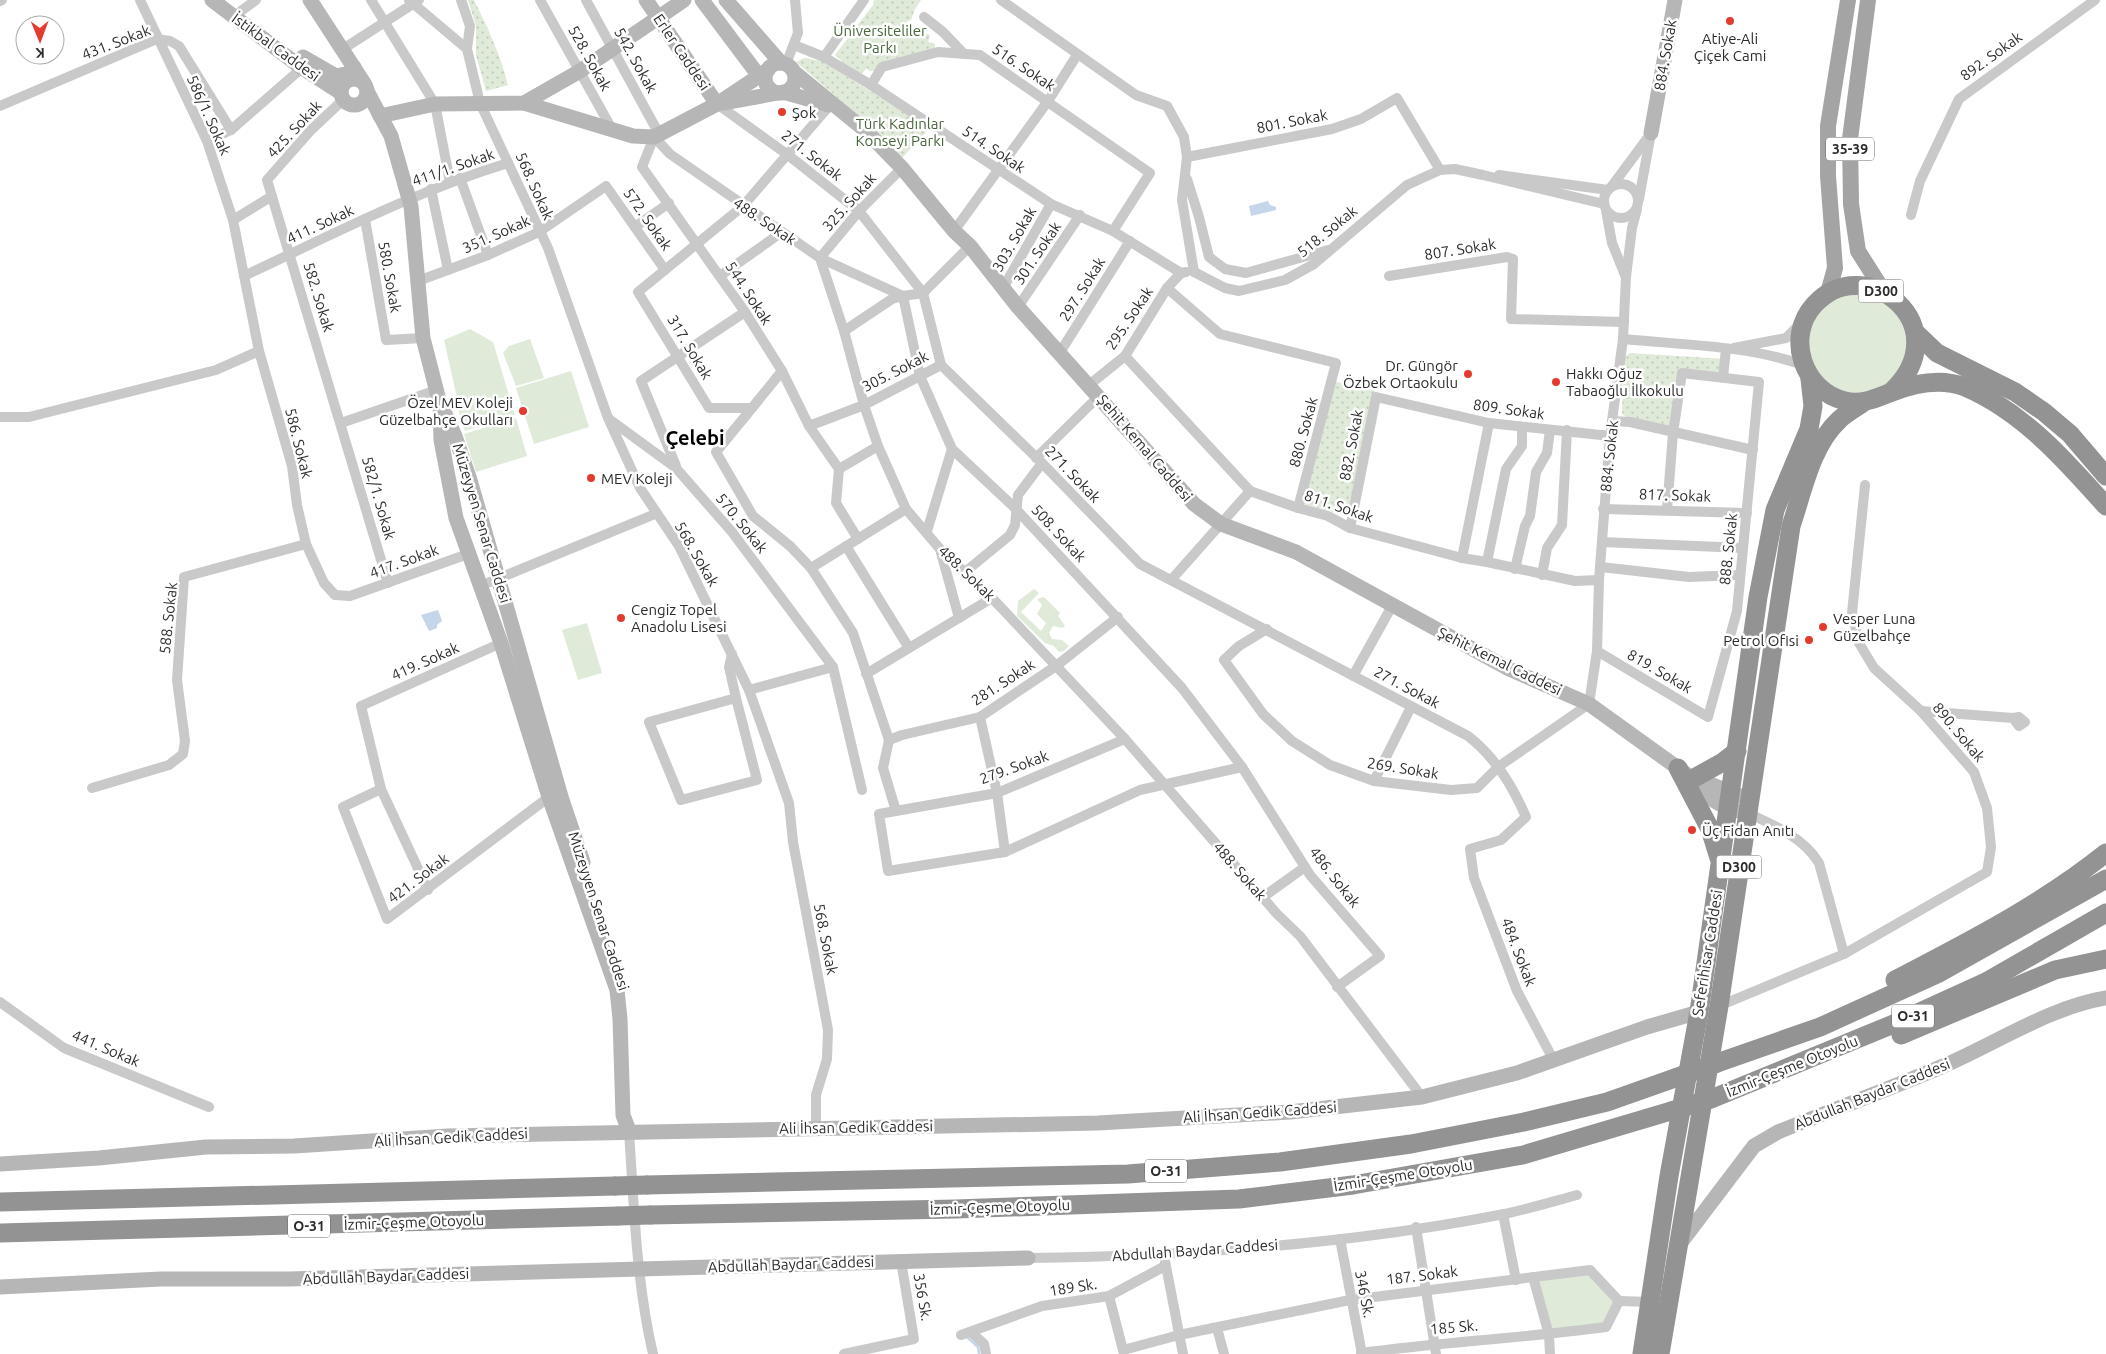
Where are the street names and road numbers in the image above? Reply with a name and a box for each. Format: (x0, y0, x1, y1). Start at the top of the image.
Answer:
street label: İstikbal Caddesi (229, 9, 323, 85)
street label: Erler Caddesi (650, 11, 714, 93)
street label: 884. Sokak (1650, 18, 1680, 92)
street label: 431. Sokak (79, 21, 153, 63)
street label: 528. Sokak (565, 22, 615, 94)
street label: 542. Sokak (611, 24, 661, 96)
street label: 892. Sokak (1957, 28, 2025, 84)
street label: 516. Sokak (989, 40, 1059, 94)
street label: 586/1. Sokak (184, 72, 234, 158)
street label: 425. Sokak (263, 97, 325, 161)
street label: 801. Sokak (1255, 106, 1329, 136)
street label: 514. Sokak (959, 122, 1029, 176)
street label: 271. Sokak (778, 126, 846, 184)
road number: 35-39 (1826, 138, 1874, 160)
street label: 411/1. Sokak (410, 145, 497, 189)
street label: 568. Sokak (513, 150, 558, 223)
street label: 325. Sokak (819, 169, 880, 234)
street label: 572. Sokak (620, 185, 676, 254)
street label: 488. Sokak (730, 194, 800, 248)
street label: 411. Sokak (284, 201, 357, 247)
street label: 518. Sokak (1294, 201, 1361, 260)
street label: 303. Sokak (989, 203, 1040, 274)
street label: 351. Sokak (460, 211, 533, 256)
street label: 301. Sokak (1010, 218, 1064, 288)
street label: 807. Sokak (1423, 235, 1497, 263)
street label: 580. Sokak (375, 240, 405, 314)
street label: 297. Sokak (1056, 254, 1109, 324)
street label: 544. Sokak (722, 258, 776, 328)
street label: 582. Sokak (300, 260, 338, 334)
road number: D300 (1858, 280, 1904, 302)
street label: 295. Sokak (1102, 283, 1156, 353)
street label: 317. Sokak (664, 312, 716, 383)
street label: 305. Sokak (859, 347, 931, 395)
street label: Şehit Kemal Caddesi (1094, 391, 1196, 505)
street label: 880. Sokak (1285, 395, 1321, 469)
street label: 809. Sokak (1472, 396, 1546, 422)
street label: 586. Sokak (282, 406, 316, 480)
street label: 882. Sokak (1336, 408, 1366, 482)
street label: 884. Sokak (1597, 419, 1621, 493)
street label: Müzeyyen Senar Caddesi (450, 441, 514, 605)
street label: 271. Sokak (1042, 442, 1104, 506)
street label: 582/1. Sokak (359, 454, 399, 542)
street label: 817. Sokak (1639, 485, 1712, 505)
street label: 811. Sokak (1302, 486, 1376, 526)
street label: 570. Sokak (713, 490, 772, 557)
street label: 508. Sokak (1028, 501, 1090, 565)
street label: 888. Sokak (1716, 512, 1740, 586)
street label: 568. Sokak (672, 519, 723, 590)
street label: 417. Sokak (367, 541, 441, 581)
street label: 488. Sokak (935, 542, 999, 604)
street label: 588. Sokak (156, 581, 180, 655)
street label: Şehit Kemal Caddesi (1435, 624, 1565, 698)
street label: 419. Sokak (389, 638, 462, 683)
street label: 819. Sokak (1625, 646, 1696, 697)
street label: 281. Sokak (968, 655, 1038, 709)
street label: 271. Sokak (1371, 663, 1443, 712)
street label: 890. Sokak (1929, 699, 1989, 765)
street label: 279. Sokak (977, 747, 1051, 787)
street label: 269. Sokak (1366, 754, 1440, 782)
street label: Müzeyyen Senar Caddesi (565, 829, 633, 993)
street label: 488. Sokak (1210, 838, 1270, 904)
street label: 486. Sokak (1306, 843, 1364, 911)
street label: 421. Sokak (384, 849, 452, 906)
road number: D300 (1716, 856, 1762, 879)
street label: Seferihisar Caddesi (1689, 889, 1725, 1017)
street label: 568. Sokak (811, 902, 841, 976)
street label: 484. Sokak (1498, 915, 1540, 989)
road number: O-31 (1892, 1004, 1934, 1028)
street label: 441. Sokak (70, 1026, 143, 1070)
street label: İzmir-Çeşme Otoyolu (1724, 1032, 1860, 1100)
street label: Abdullah Baydar Caddesi (1792, 1055, 1952, 1133)
street label: Ali İhsan Gedik Caddesi (1183, 1098, 1337, 1126)
street label: Ali İhsan Gedik Caddesi (779, 1117, 933, 1137)
street label: Ali İhsan Gedik Caddesi (374, 1124, 528, 1150)
street label: İzmir-Çeşme Otoyolu (1332, 1156, 1474, 1194)
road number: O-31 (1145, 1160, 1187, 1182)
street label: İzmir-Çeşme Otoyolu (930, 1196, 1070, 1218)
street label: İzmir-Çeşme Otoyolu (344, 1211, 484, 1233)
road number: O-31 (288, 1214, 330, 1238)
street label: Abdullah Baydar Caddesi (1111, 1236, 1279, 1264)
street label: Abdullah Baydar Caddesi (708, 1253, 874, 1275)
street label: 187. Sokak (1385, 1262, 1459, 1288)
street label: Abdullah Baydar Caddesi (303, 1265, 469, 1287)
street label: 346 Sk. (1352, 1269, 1378, 1319)
street label: 356 Sk. (910, 1272, 936, 1322)
street label: 189 Sk. (1048, 1275, 1098, 1299)
street label: 185 Sk. (1429, 1316, 1479, 1338)

